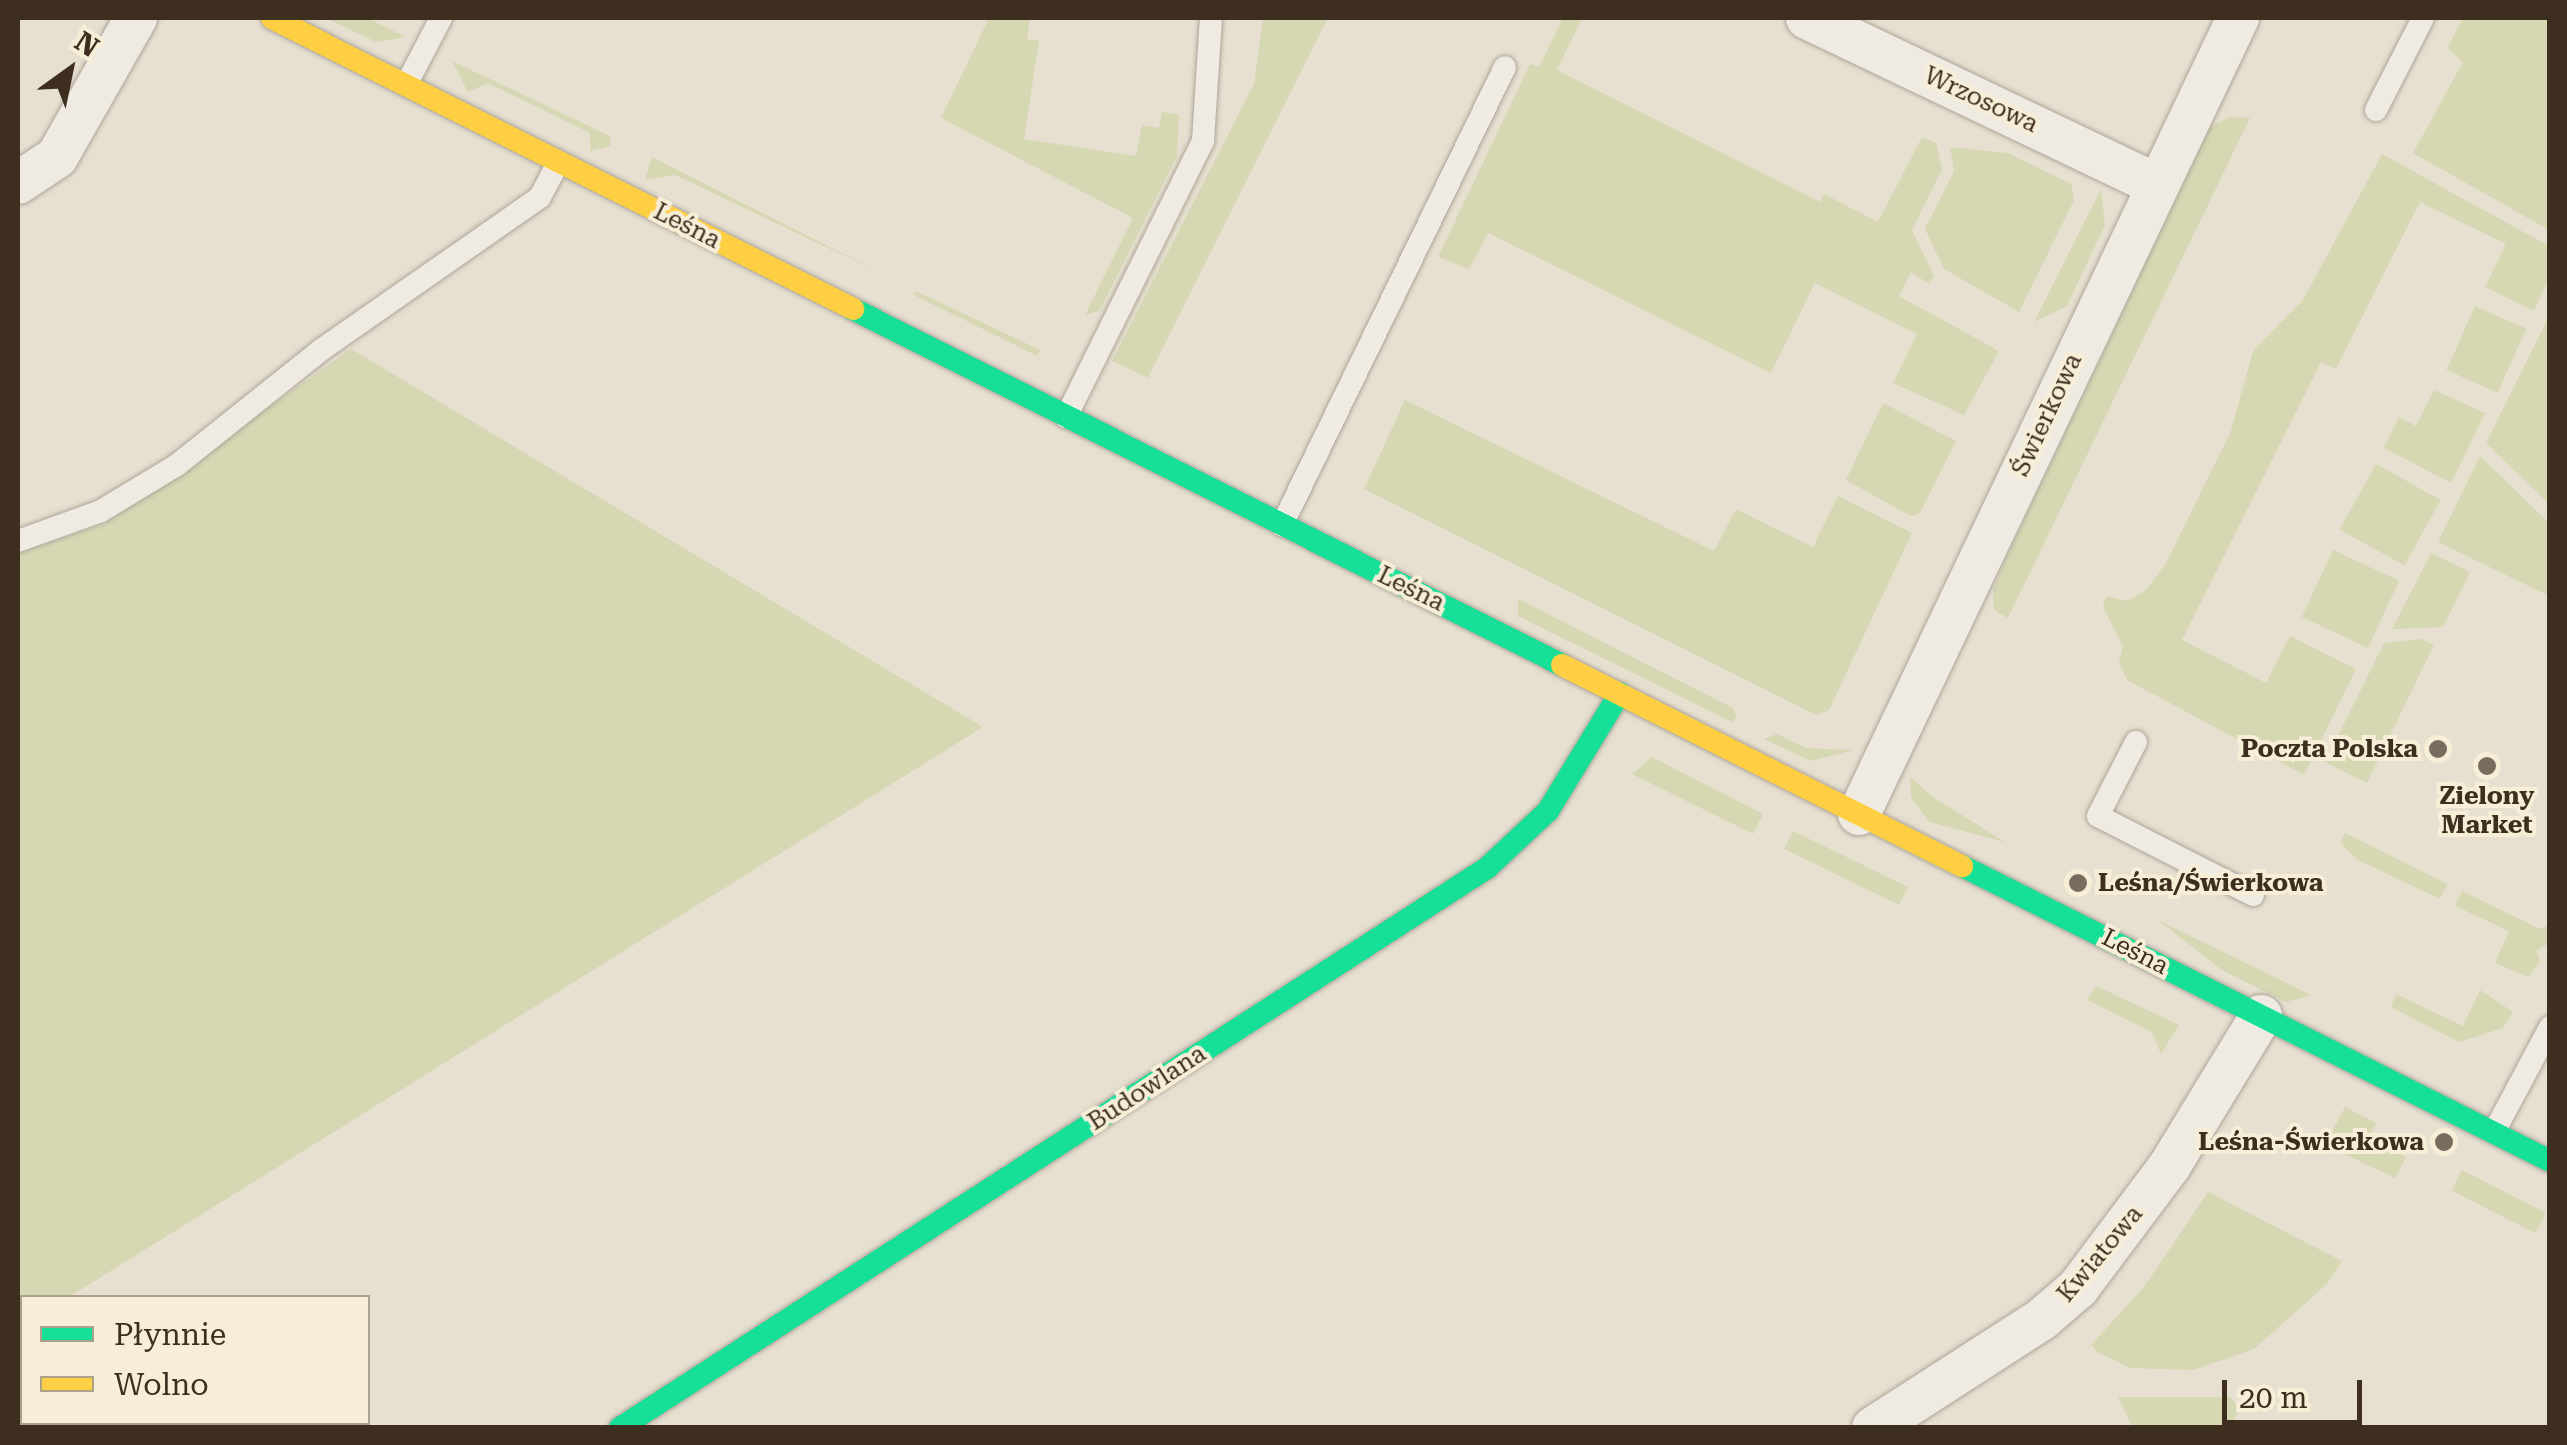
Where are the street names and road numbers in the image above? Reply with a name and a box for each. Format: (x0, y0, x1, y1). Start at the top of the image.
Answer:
street label: Wrzosowa (1919, 60, 2043, 140)
street label: Leśna (649, 197, 725, 255)
street label: Świerkowa (2006, 349, 2088, 481)
street label: Leśna (1373, 560, 1449, 618)
street label: Leśna (2097, 923, 2173, 981)
street label: Budowlana (1082, 1039, 1212, 1137)
street label: Kwiatowa (2051, 1200, 2149, 1308)

